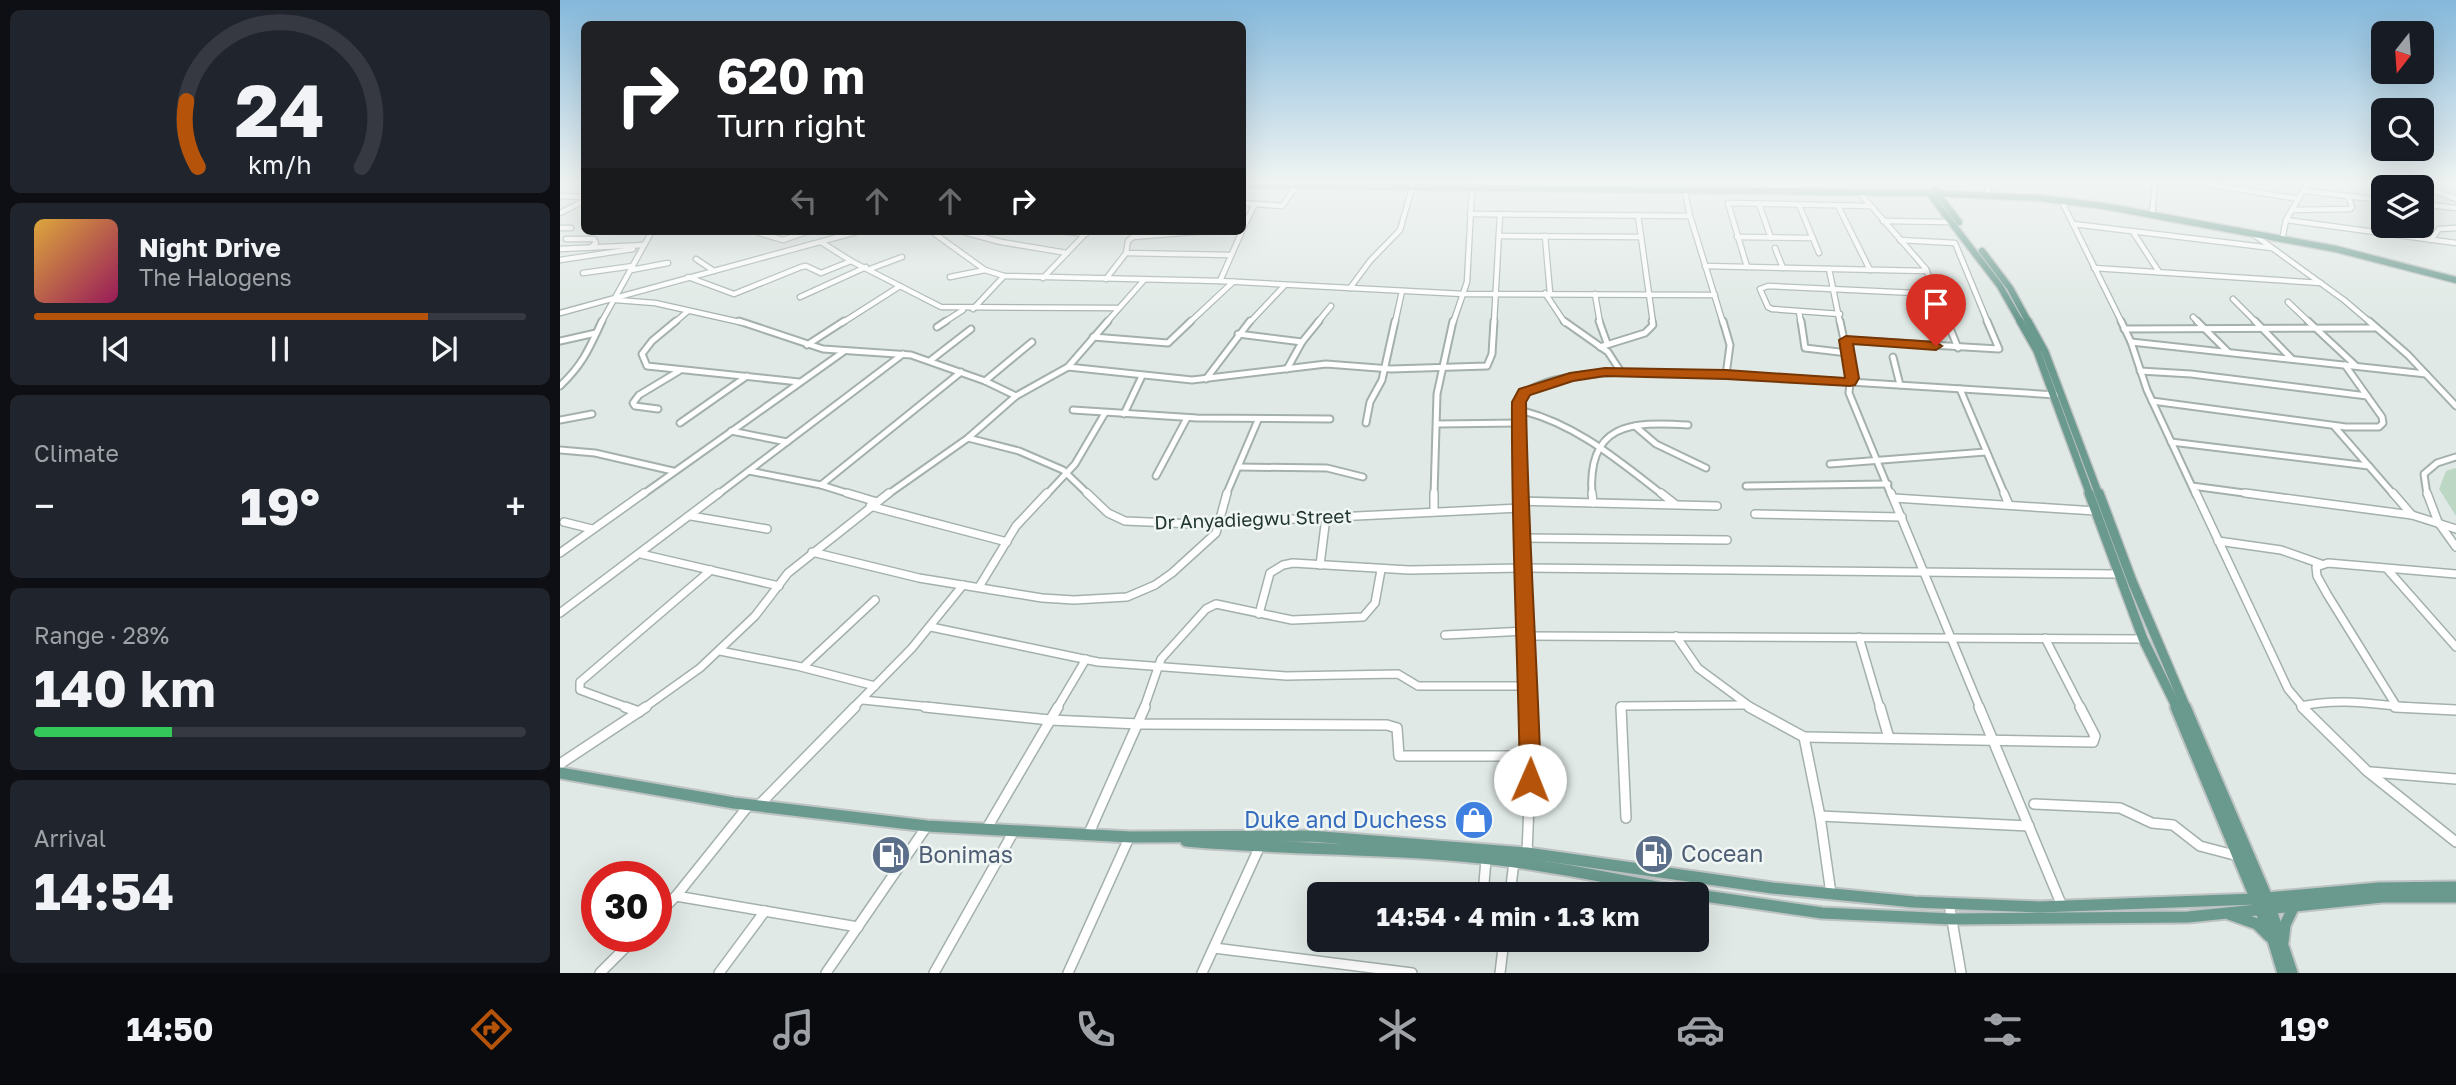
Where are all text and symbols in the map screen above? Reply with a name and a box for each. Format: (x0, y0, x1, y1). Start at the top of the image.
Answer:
north arrow (2371, 21, 2434, 84)
map controls (2371, 21, 2434, 238)
text: 620 m (717, 46, 865, 105)
icon: right (602, 49, 693, 140)
text: 24 (235, 67, 325, 154)
button: search (2371, 98, 2434, 161)
text: Turn right (717, 106, 866, 144)
text: km/h (248, 149, 312, 180)
button: layers (2371, 175, 2434, 238)
icon: left (785, 182, 823, 220)
icon: ahead (858, 182, 896, 220)
icon: ahead (931, 182, 969, 220)
icon: right (1004, 182, 1042, 220)
text: Night Drive (139, 232, 281, 263)
text: The Halogens (139, 263, 292, 291)
pin (1906, 274, 1966, 346)
icon: arrive (1917, 285, 1955, 323)
icon: previous (97, 330, 135, 368)
icon: pause (261, 330, 299, 368)
icon: next (425, 330, 463, 368)
text: Climate (34, 439, 119, 467)
text: 19° (240, 474, 320, 536)
text: − (34, 483, 55, 528)
text: + (505, 483, 526, 528)
street label: Dr Anyadiegwu Street (1154, 504, 1352, 533)
text: Range · 28% (34, 621, 169, 649)
text: 140 km (34, 656, 216, 718)
position arrow (1493, 743, 1567, 817)
shop icon: Duke and Duchess (1453, 799, 1495, 841)
place label: Duke and Duchess (1244, 805, 1447, 833)
text: Arrival (34, 824, 106, 852)
fuel station icon: Cocean (1633, 833, 1675, 875)
fuel station icon: Bonimas (870, 834, 912, 876)
place label: Cocean (1681, 839, 1763, 867)
place label: Bonimas (918, 840, 1013, 868)
text: 14:54 (34, 859, 174, 921)
speed limit sign: 30 (581, 861, 672, 952)
text: 14:54 · 4 min · 1.3 km (1377, 901, 1639, 932)
icon: directions (467, 1005, 516, 1054)
icon: music (769, 1005, 818, 1054)
icon: phone (1071, 1005, 1120, 1054)
icon: climate (1373, 1005, 1422, 1054)
icon: car (1676, 1005, 1725, 1054)
icon: filters (1978, 1005, 2027, 1054)
text: 14:50 (127, 1010, 214, 1048)
text: 19° (2280, 1010, 2329, 1048)

